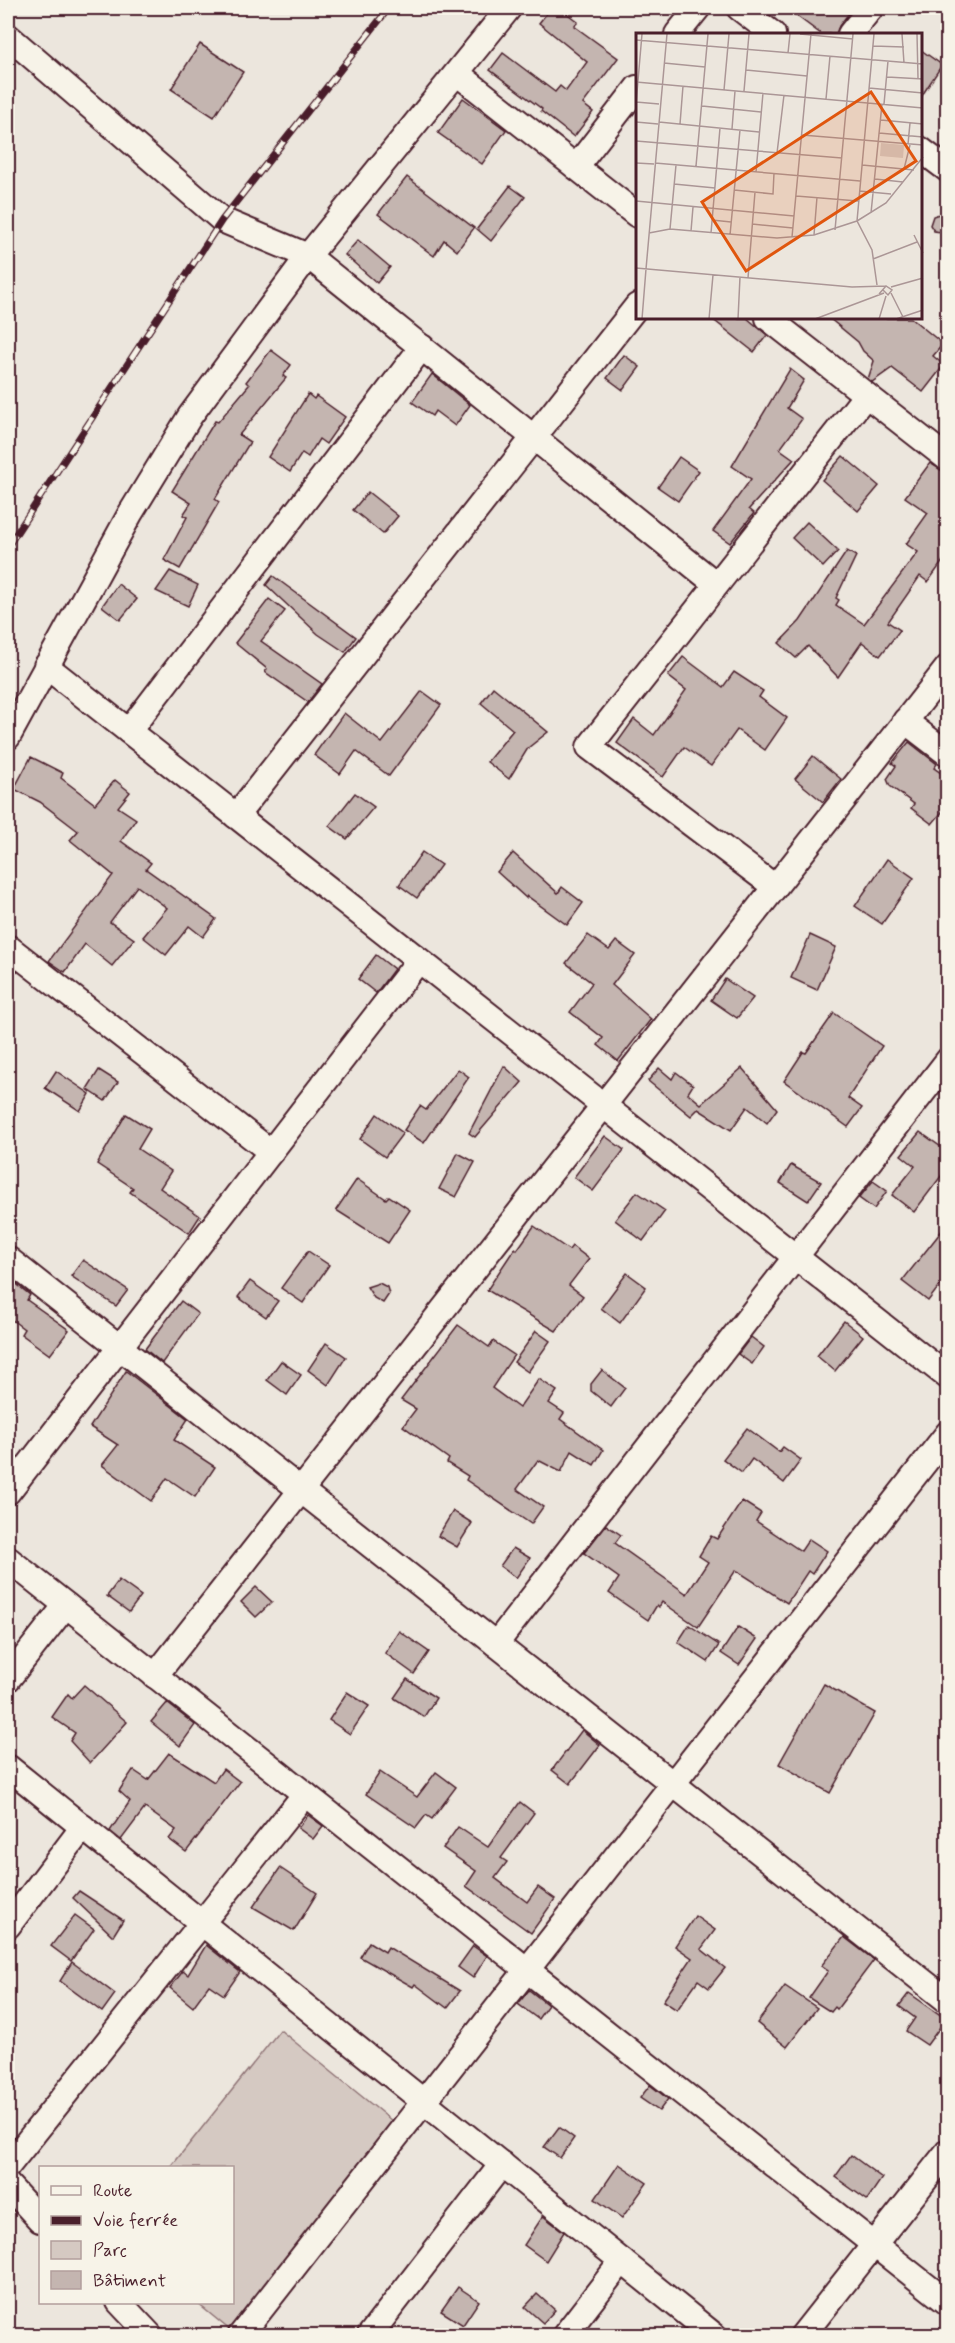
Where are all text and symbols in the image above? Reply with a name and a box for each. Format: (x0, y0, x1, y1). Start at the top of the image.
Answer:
inset map (636, 33, 922, 320)
legend (39, 2166, 234, 2304)
text: Route (93, 2179, 132, 2203)
text: Voie ferrée (93, 2209, 178, 2233)
text: Parc (93, 2239, 127, 2263)
text: Bâtiment (93, 2269, 166, 2293)

